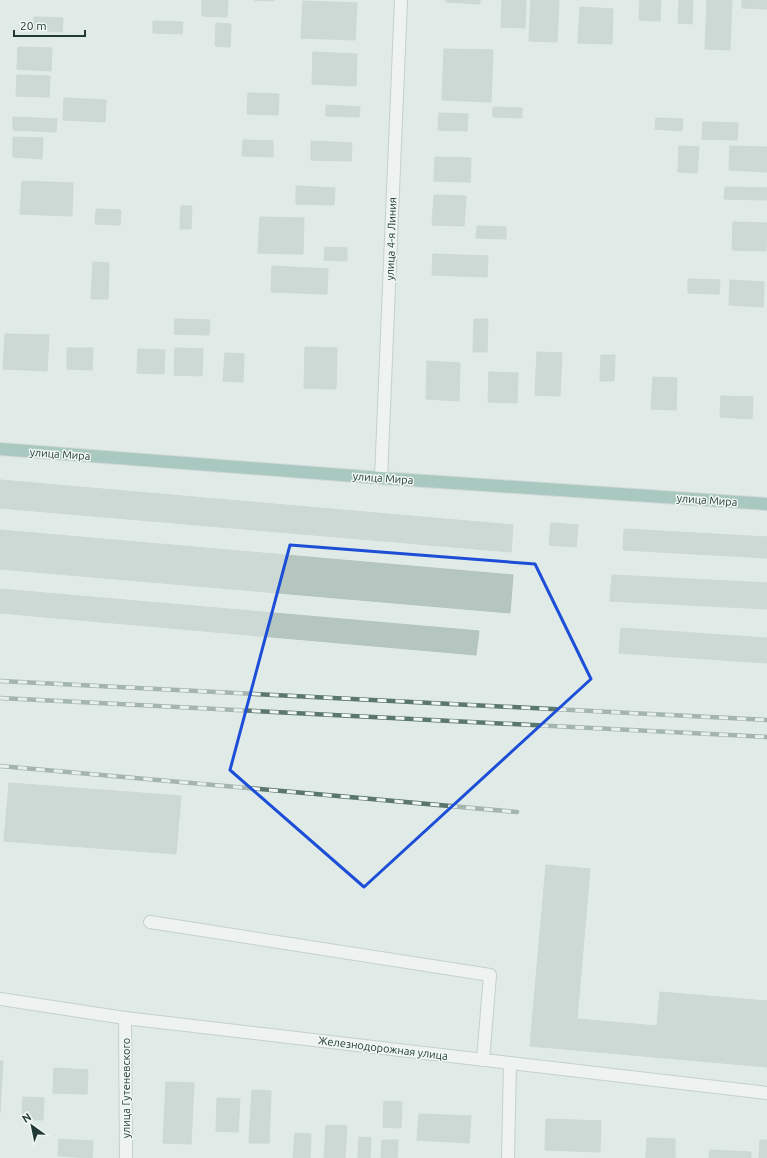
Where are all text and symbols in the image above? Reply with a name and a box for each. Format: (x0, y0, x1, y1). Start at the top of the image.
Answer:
scale bar (14, 12, 85, 38)
text: 20 m (20, 19, 47, 32)
street label: улица 4-я Линия (384, 197, 398, 281)
street label: улица Мира (29, 446, 91, 462)
street label: улица Мира (352, 470, 414, 486)
street label: улица Мира (676, 492, 738, 508)
street label: Железнодорожная улица (318, 1034, 448, 1062)
street label: улица Гутеневского (120, 1038, 132, 1138)
north arrow (12, 1106, 52, 1146)
text: N (20, 1110, 33, 1125)

